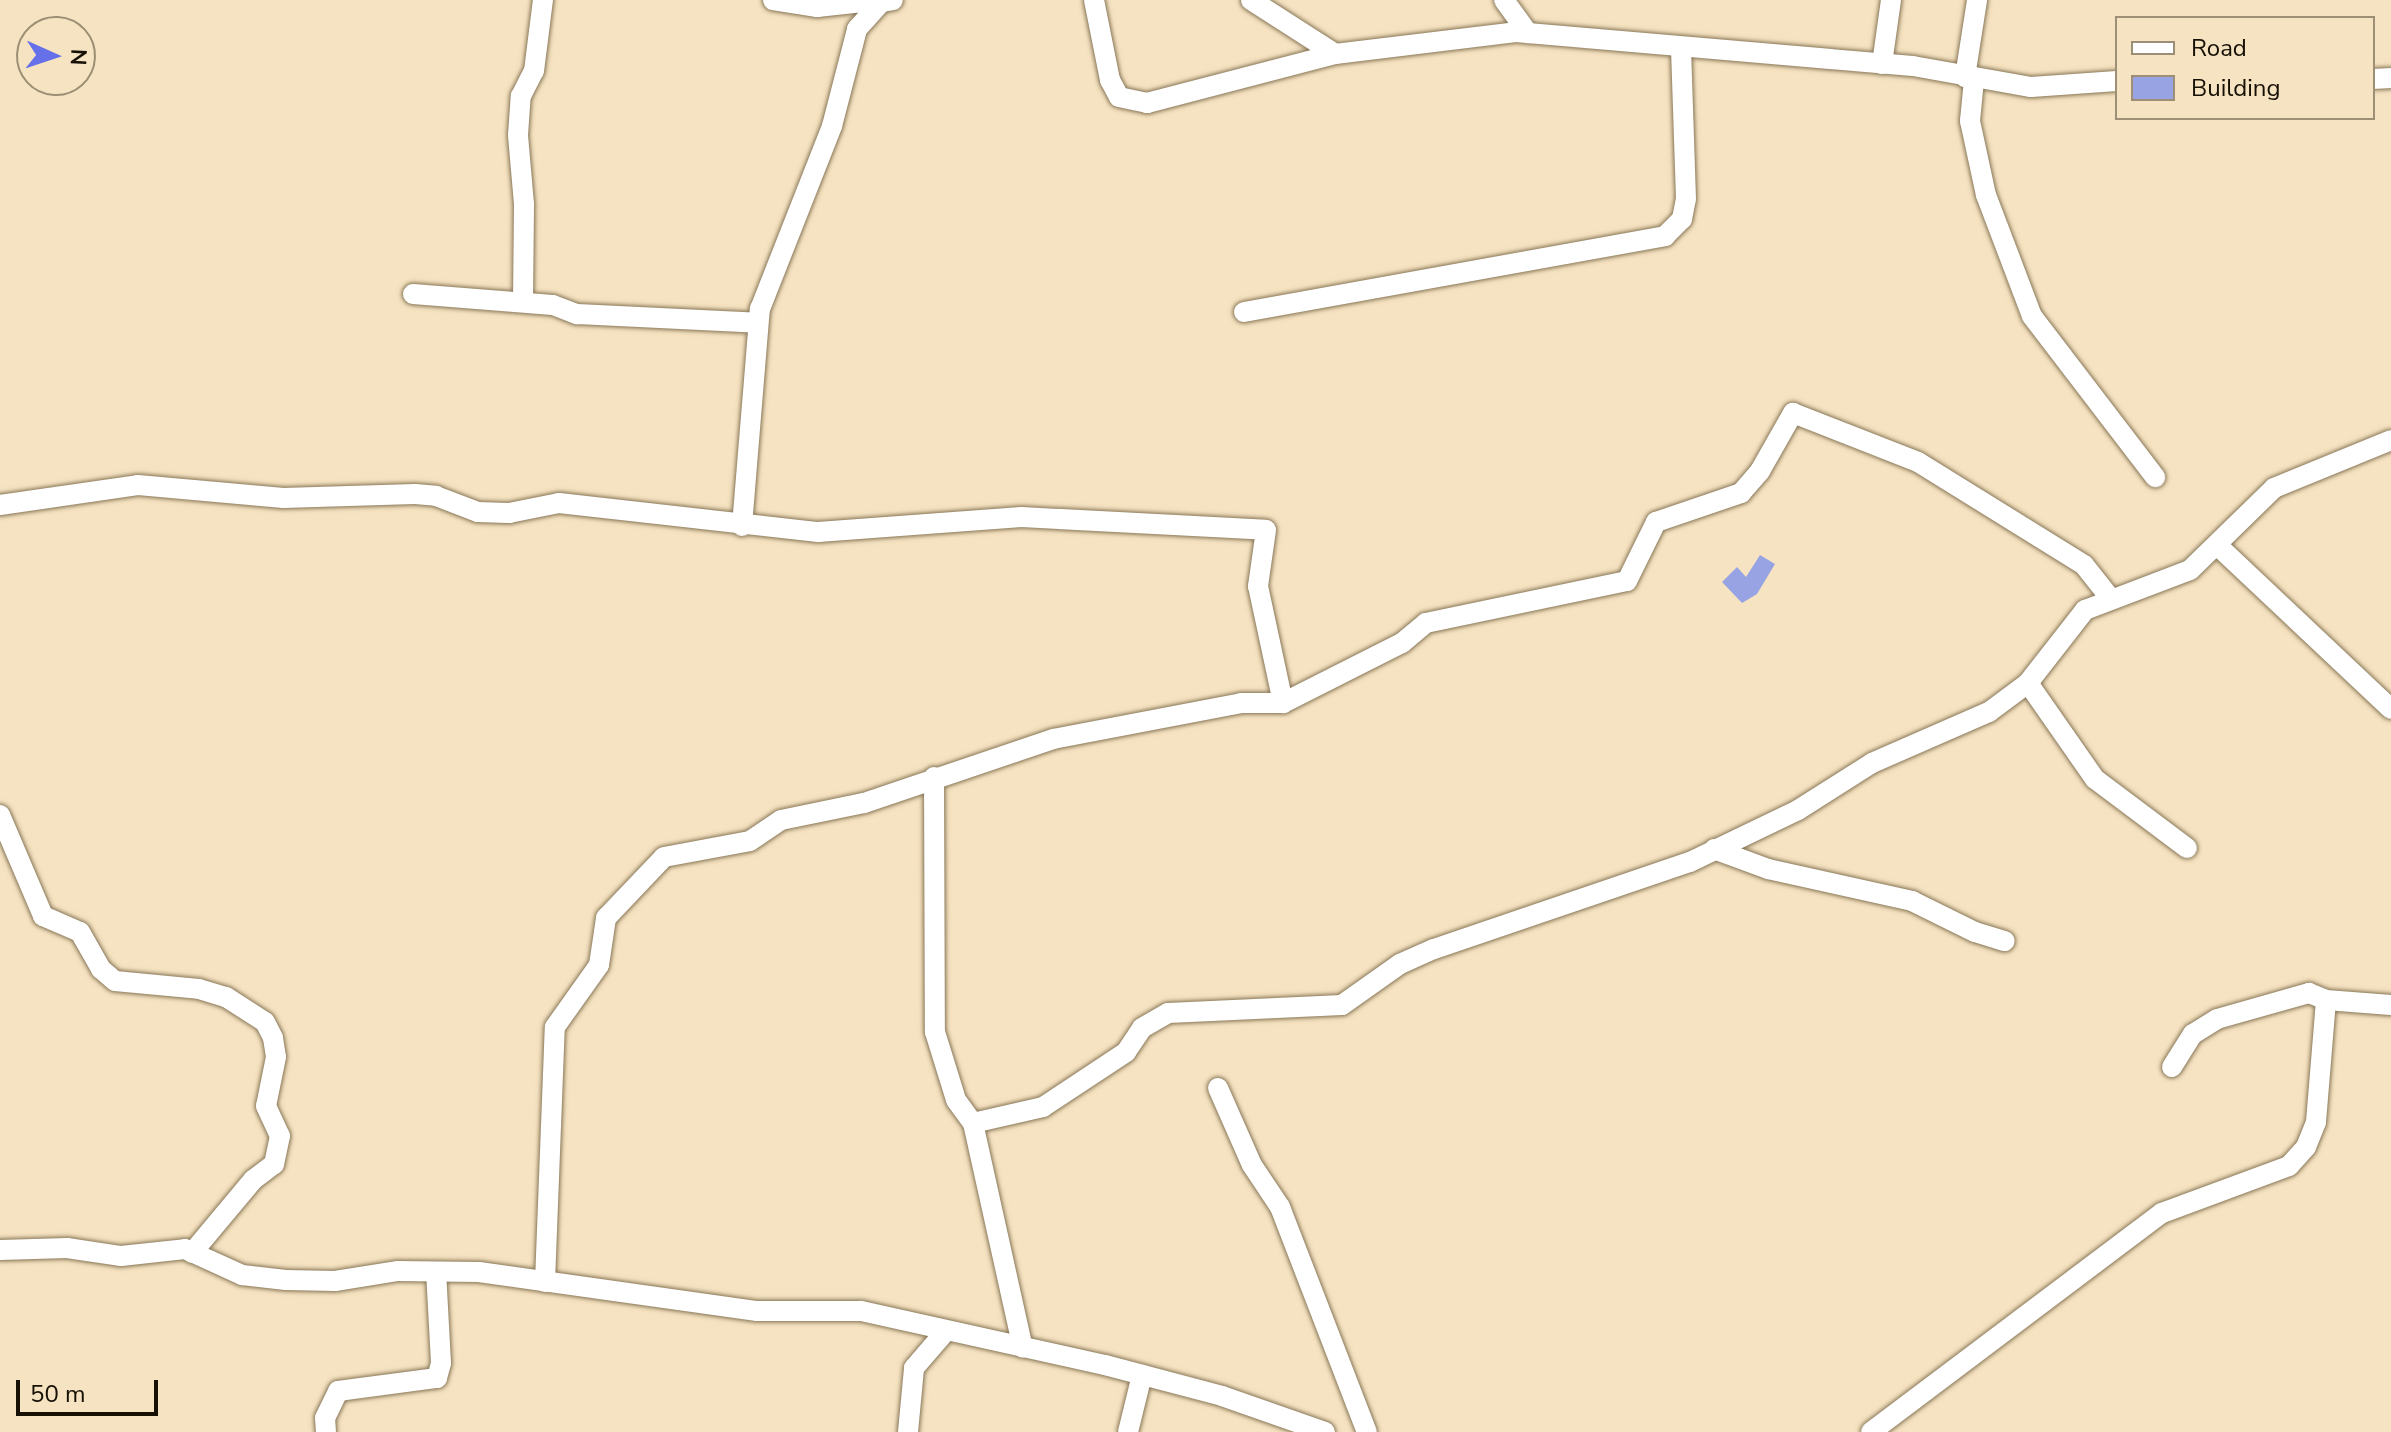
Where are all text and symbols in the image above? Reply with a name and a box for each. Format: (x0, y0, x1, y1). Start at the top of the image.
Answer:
north arrow (16, 16, 96, 96)
legend (2115, 16, 2375, 120)
text: Road (2191, 32, 2247, 64)
text: N (63, 48, 93, 66)
text: Building (2191, 72, 2281, 104)
scale bar (20, 1364, 162, 1414)
text: 50 m (30, 1378, 86, 1410)

